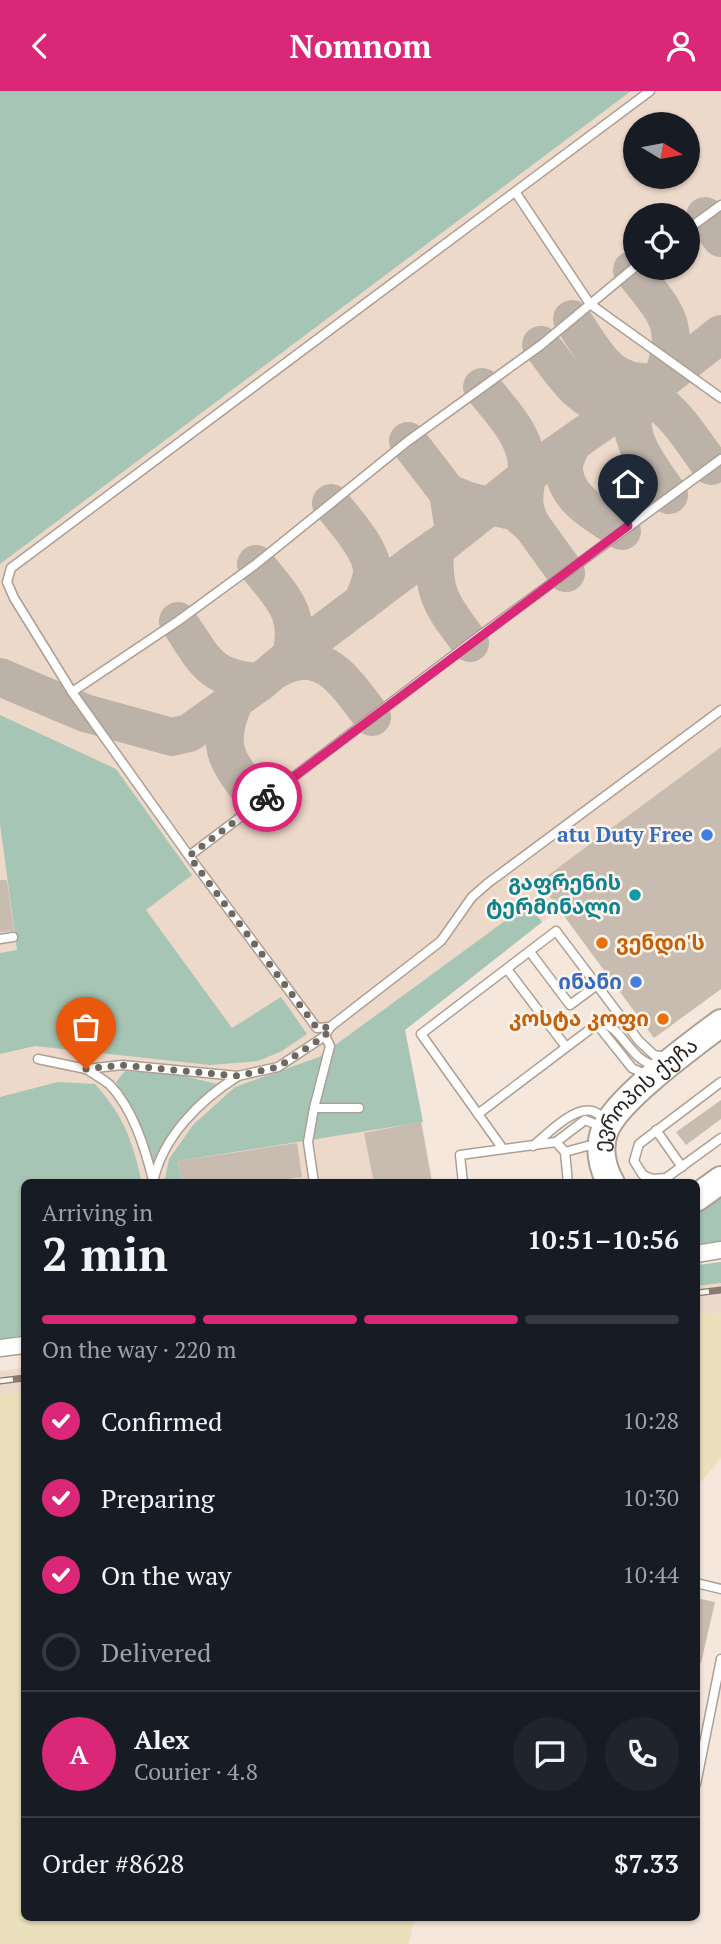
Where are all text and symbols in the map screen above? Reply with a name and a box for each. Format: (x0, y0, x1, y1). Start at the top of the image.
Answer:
text: Nomnom (289, 25, 432, 67)
icon: back (21, 27, 59, 65)
icon: person (662, 27, 700, 65)
north arrow (623, 112, 700, 189)
map controls (623, 112, 700, 280)
button: locate (623, 203, 700, 280)
pin (598, 454, 658, 526)
icon: home (609, 465, 647, 503)
courier (232, 762, 302, 832)
icon: bike (248, 778, 286, 816)
place label: atu Duty Free (557, 820, 693, 848)
marker: atu Duty Free (699, 827, 715, 843)
place label: გაფრენის ტერმინალი (486, 868, 621, 920)
marker: გაფრენის ტერმინალი (627, 887, 643, 903)
place label: ვენდი'ს (616, 928, 705, 956)
marker: ვენდი'ს (594, 935, 610, 951)
place label: ინანი (558, 967, 622, 995)
marker: ინანი (628, 974, 644, 990)
pin (56, 997, 116, 1069)
place label: კოსტა კოფი (509, 1004, 649, 1032)
icon: bag (67, 1008, 105, 1046)
marker: კოსტა კოფი (655, 1011, 671, 1027)
street label: ევროპის ქუჩა (586, 1031, 703, 1153)
text: Arriving in (42, 1197, 153, 1228)
text: 10:51–10:56 (527, 1222, 679, 1256)
text: 2 min (42, 1223, 168, 1284)
text: On the way · 220 m (42, 1334, 236, 1365)
icon: check (42, 1402, 80, 1440)
text: Confirmed (101, 1404, 222, 1438)
text: 10:28 (622, 1405, 679, 1436)
icon: check (42, 1479, 80, 1517)
text: Preparing (101, 1481, 214, 1515)
text: 10:30 (622, 1482, 679, 1513)
icon: check (42, 1556, 80, 1594)
text: On the way (101, 1558, 232, 1592)
text: 10:44 (622, 1559, 679, 1590)
text: Delivered (101, 1635, 211, 1669)
button: chat (513, 1717, 587, 1791)
button: phone (605, 1717, 679, 1791)
text: Alex (134, 1722, 190, 1756)
text: A (70, 1737, 88, 1771)
text: Courier · 4.8 (134, 1756, 258, 1787)
text: Order #8628 (42, 1846, 184, 1880)
text: $7.33 (614, 1846, 679, 1880)

